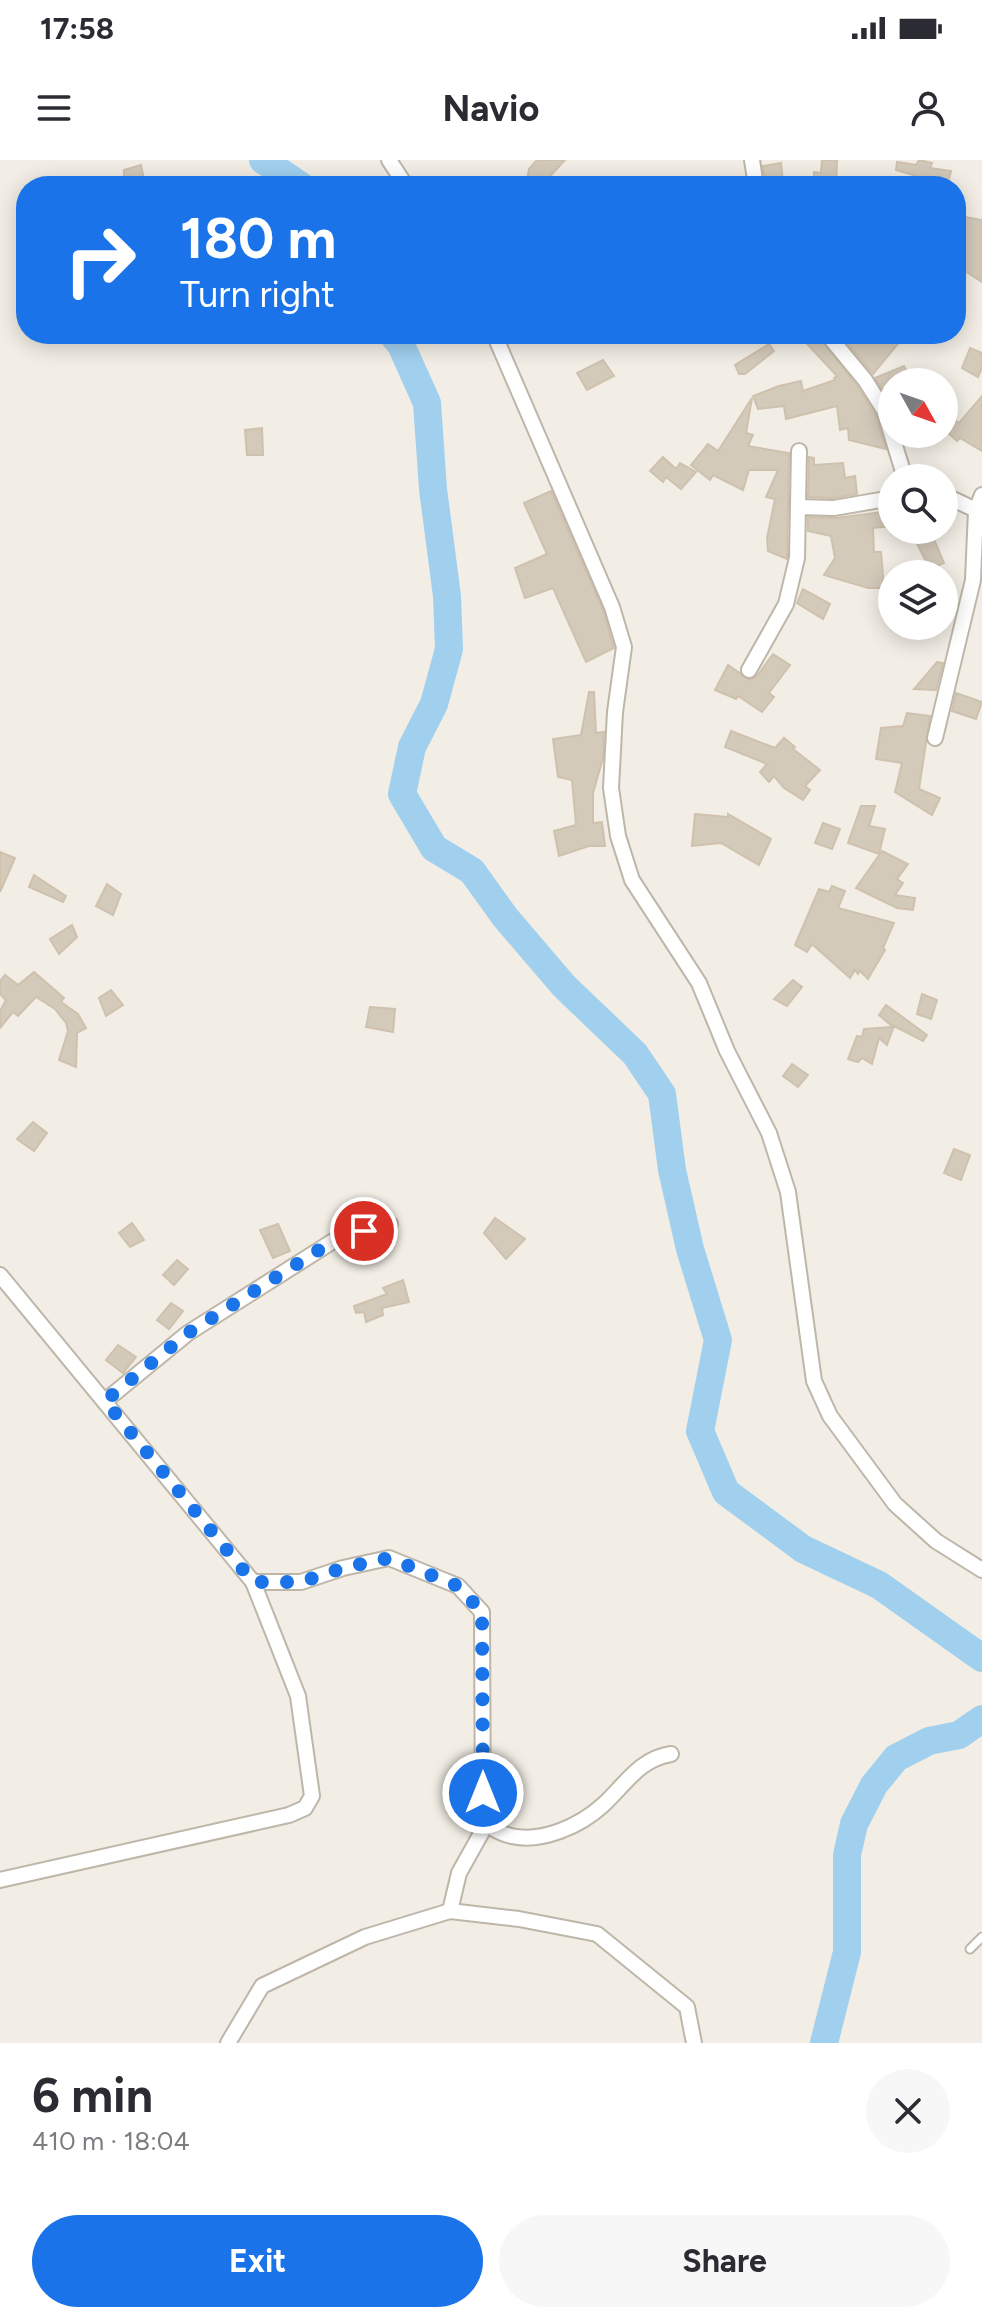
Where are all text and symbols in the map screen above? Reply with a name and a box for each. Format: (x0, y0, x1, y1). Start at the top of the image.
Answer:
text: 17:58 (40, 10, 114, 47)
icon: menu (32, 86, 76, 130)
icon: person (906, 86, 950, 130)
text: Navio (443, 87, 539, 130)
text: 180 m (180, 205, 336, 272)
icon: right (48, 208, 152, 312)
text: Turn right (180, 273, 335, 316)
north arrow (878, 368, 958, 448)
map controls (878, 368, 958, 640)
button: search (878, 464, 958, 544)
button: layers (878, 560, 958, 640)
pin (330, 1197, 398, 1265)
icon: arrive (342, 1209, 386, 1253)
position arrow (441, 1751, 525, 1835)
text: 6 min (32, 2066, 153, 2124)
button: close (866, 2069, 950, 2153)
text: 410 m · 18:04 (32, 2125, 190, 2157)
button: Exit (32, 2215, 483, 2307)
button: Share (499, 2215, 950, 2307)

